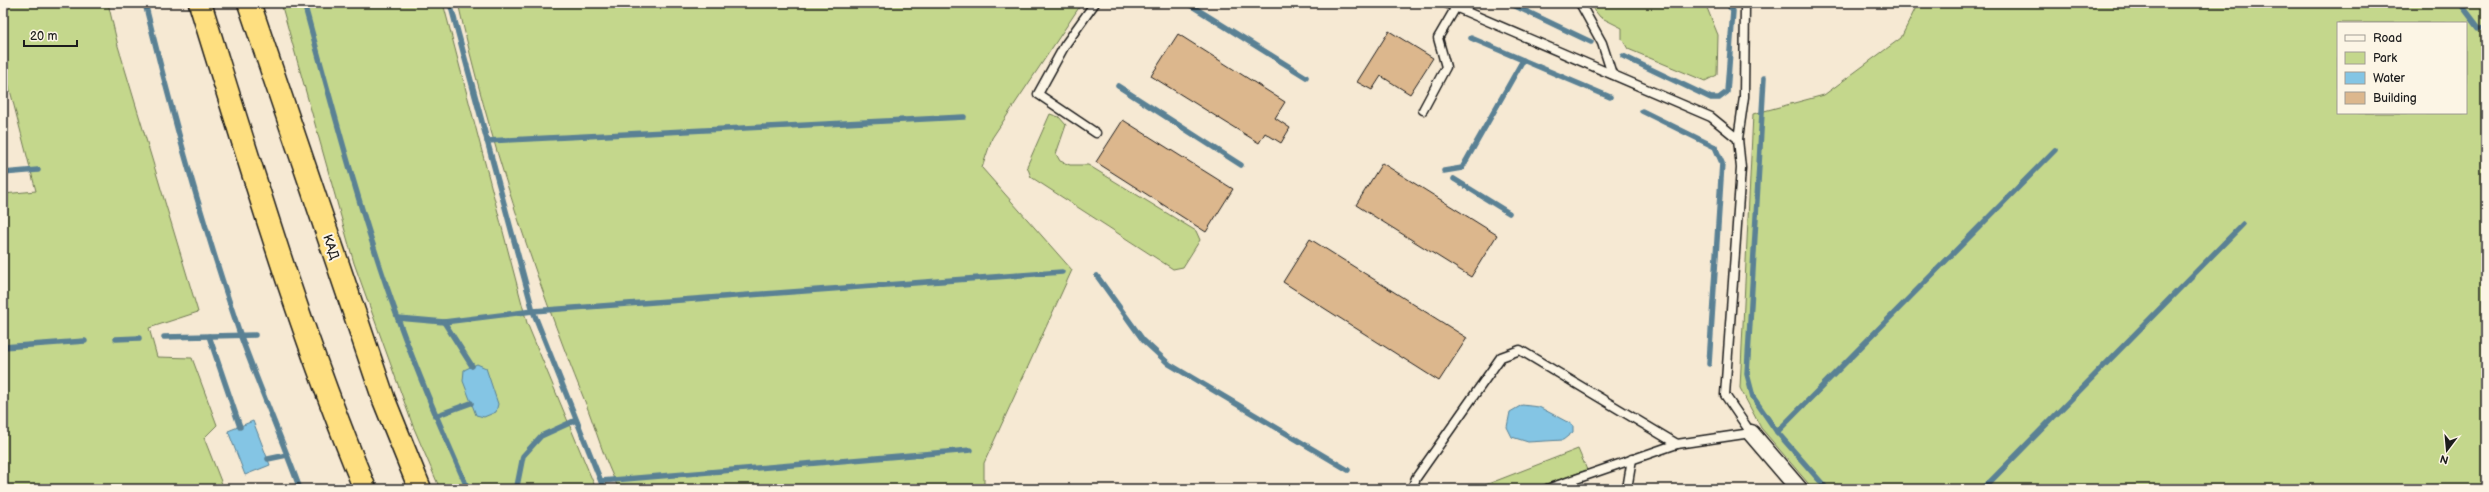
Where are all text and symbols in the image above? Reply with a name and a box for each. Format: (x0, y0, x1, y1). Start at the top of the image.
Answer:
scale bar (24, 22, 77, 48)
legend (2337, 22, 2467, 114)
text: 20 m (30, 29, 57, 44)
text: Road (2373, 31, 2402, 46)
text: Park (2373, 51, 2397, 66)
text: Water (2373, 71, 2405, 86)
text: Building (2373, 91, 2417, 106)
street label: КАД (319, 232, 343, 262)
north arrow (2427, 430, 2467, 470)
text: N (2439, 452, 2450, 467)

